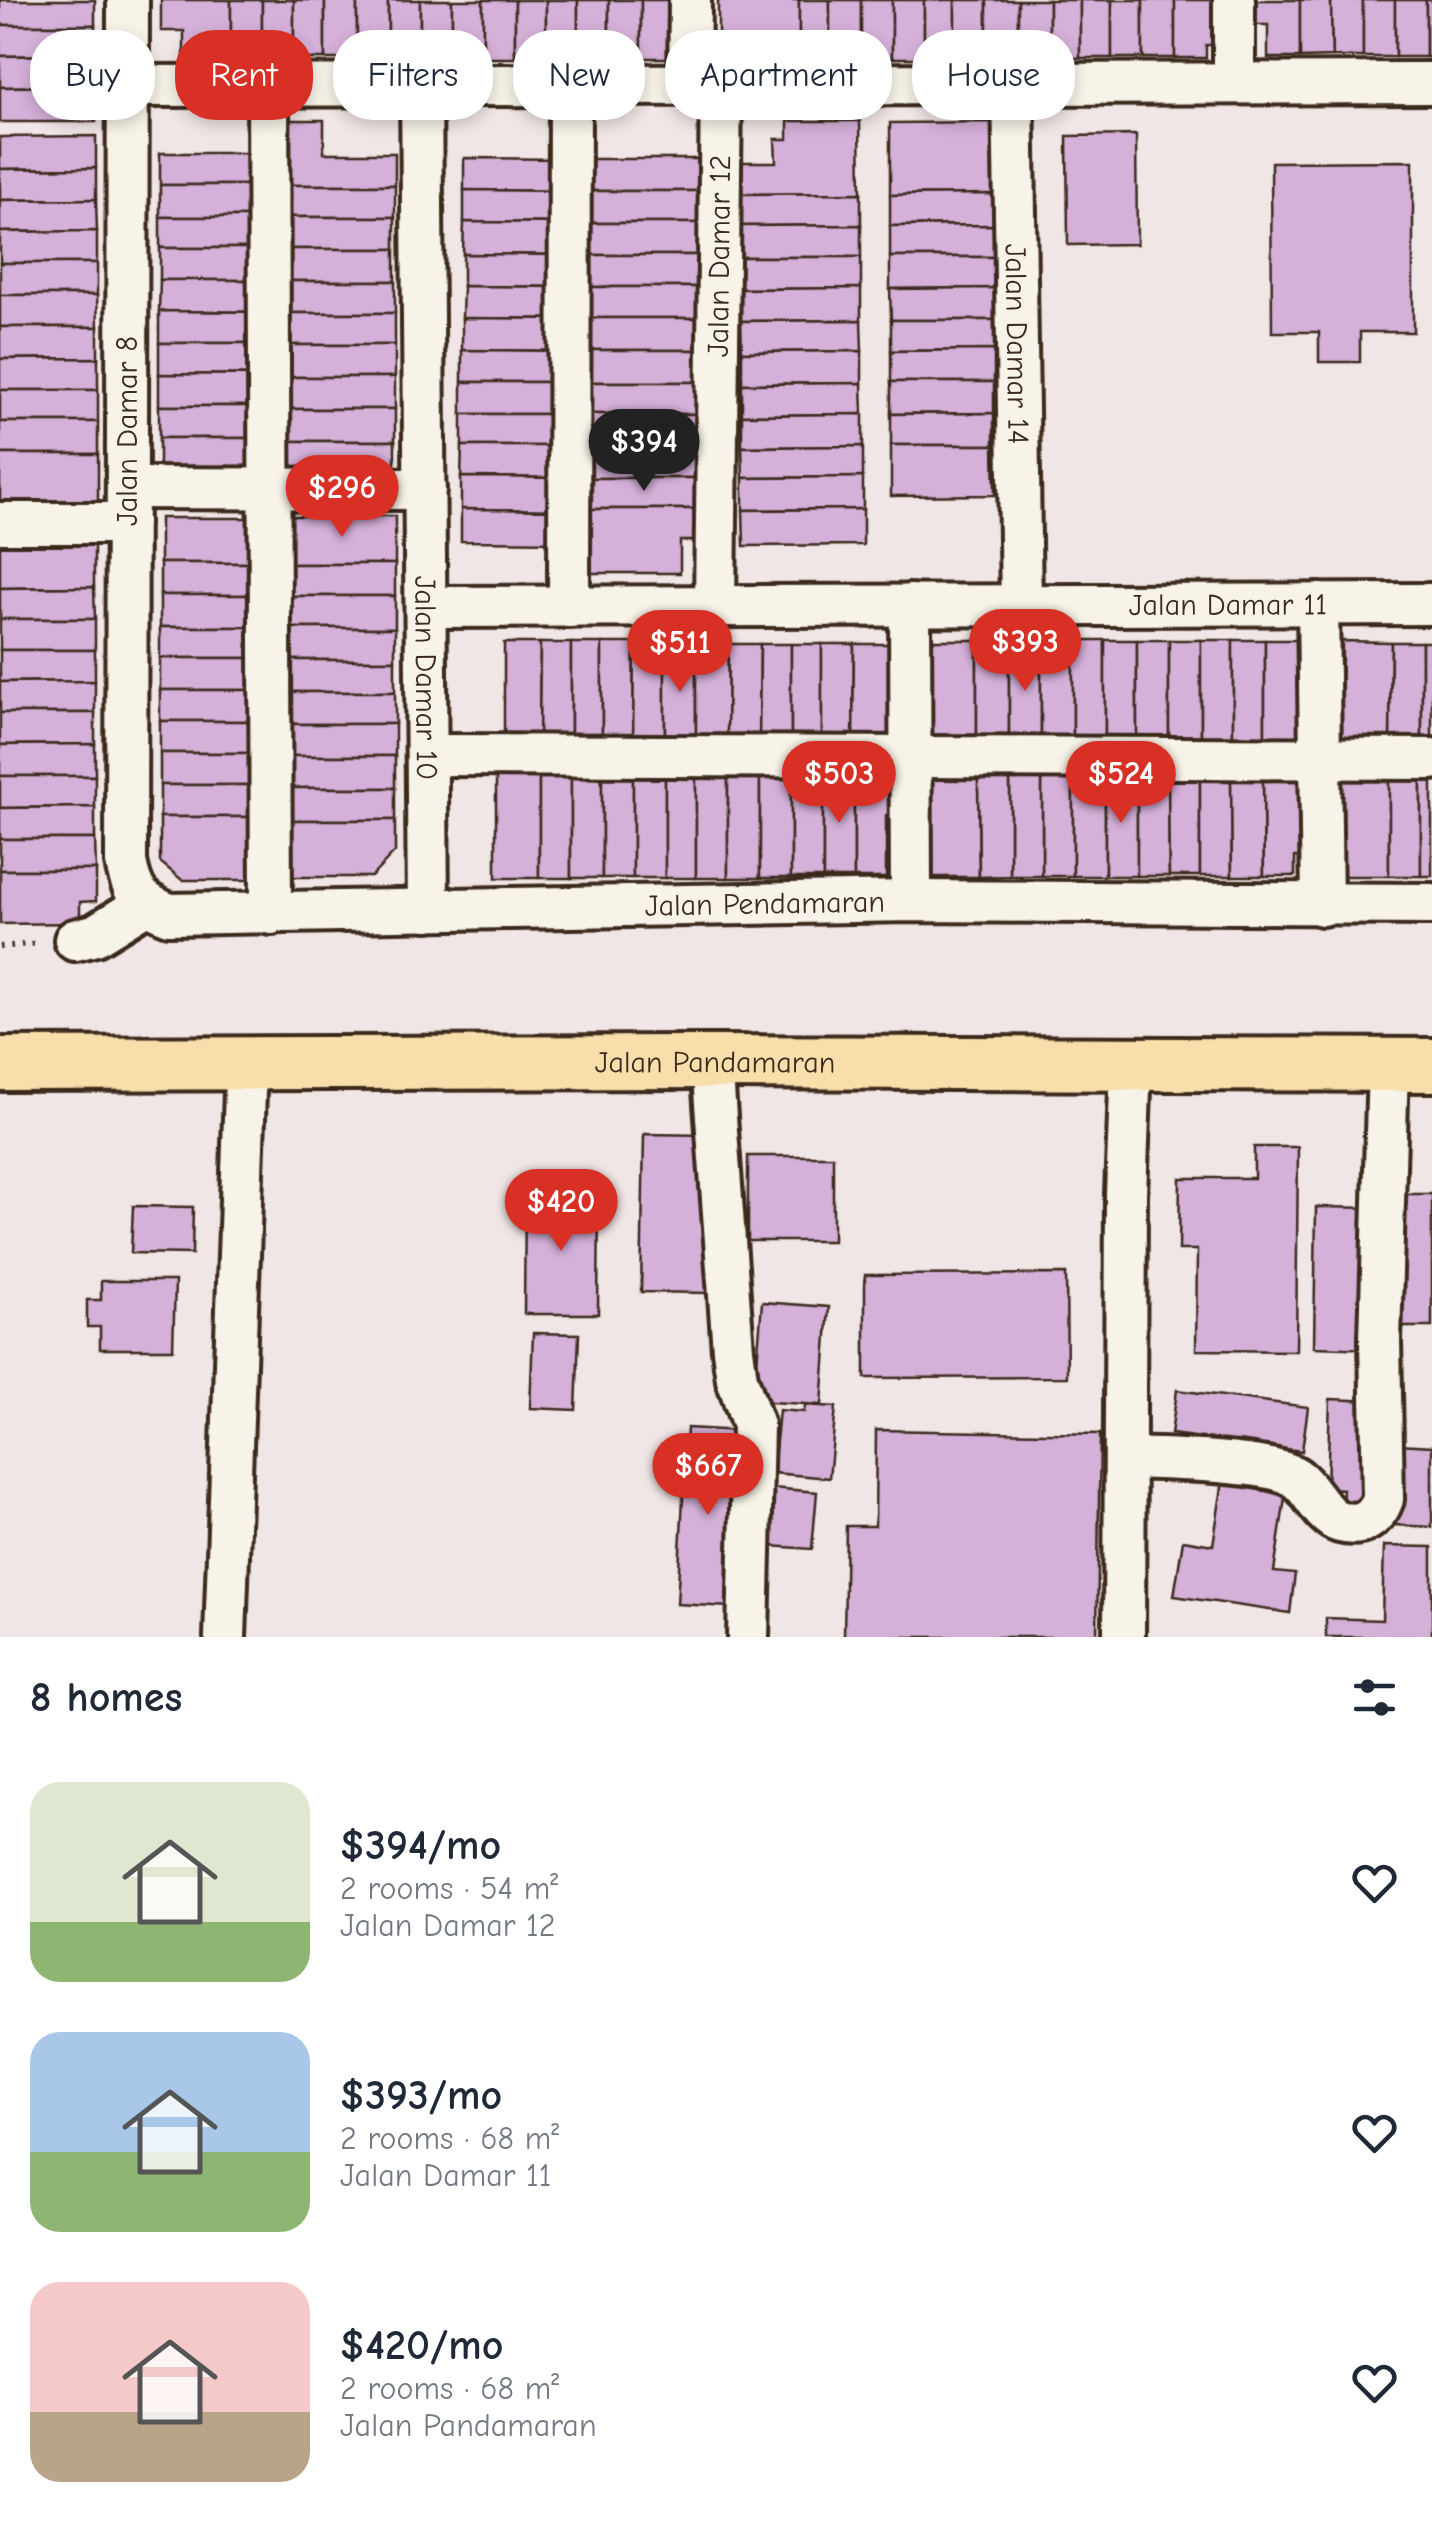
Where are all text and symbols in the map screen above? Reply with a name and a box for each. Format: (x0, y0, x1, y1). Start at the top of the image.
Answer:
chip: Buy (30, 30, 155, 120)
chip: Rent (175, 30, 313, 120)
chip: Filters (333, 30, 493, 120)
chip: New (513, 30, 645, 120)
chip: Apartment (665, 30, 892, 120)
chip: House (912, 30, 1075, 120)
street label: Jalan Damar 12 (700, 155, 738, 357)
street label: Jalan Damar 14 (998, 243, 1036, 445)
street label: Jalan Damar 8 (110, 336, 145, 526)
pin: $394 (585, 409, 703, 494)
text: $394 (611, 423, 677, 460)
pin: $296 (283, 455, 401, 540)
text: $296 (308, 469, 376, 506)
street label: Jalan Damar 10 (408, 575, 444, 780)
street label: Jalan Damar 11 (1129, 587, 1327, 622)
pin: $393 (966, 609, 1084, 694)
pin: $511 (621, 610, 739, 695)
text: $393 (991, 623, 1059, 660)
text: $511 (649, 624, 711, 661)
pin: $503 (780, 741, 898, 826)
pin: $524 (1062, 741, 1180, 826)
text: $503 (804, 755, 874, 792)
text: $524 (1088, 755, 1154, 792)
street label: Jalan Pendamaran (645, 884, 885, 923)
street label: Jalan Pandamaran (595, 1044, 835, 1080)
pin: $420 (502, 1169, 620, 1254)
text: $420 (527, 1183, 595, 1220)
pin: $667 (649, 1433, 767, 1518)
text: $667 (674, 1447, 742, 1484)
icon: filters (1347, 1670, 1402, 1725)
text: 8 homes (30, 1673, 182, 1722)
text: $394/mo (340, 1821, 501, 1870)
icon: home (110, 1822, 230, 1942)
icon: heart (1347, 1855, 1402, 1910)
text: 2 rooms · 54 m² (340, 1870, 558, 1907)
text: Jalan Damar 12 (340, 1907, 555, 1944)
text: $393/mo (340, 2071, 502, 2120)
icon: home (110, 2072, 230, 2192)
icon: heart (1347, 2105, 1402, 2160)
text: 2 rooms · 68 m² (340, 2120, 559, 2157)
text: Jalan Damar 11 (340, 2157, 551, 2194)
text: $420/mo (340, 2321, 503, 2370)
icon: home (110, 2322, 230, 2442)
icon: heart (1347, 2355, 1402, 2410)
text: 2 rooms · 68 m² (340, 2370, 559, 2407)
text: Jalan Pandamaran (340, 2407, 597, 2444)

